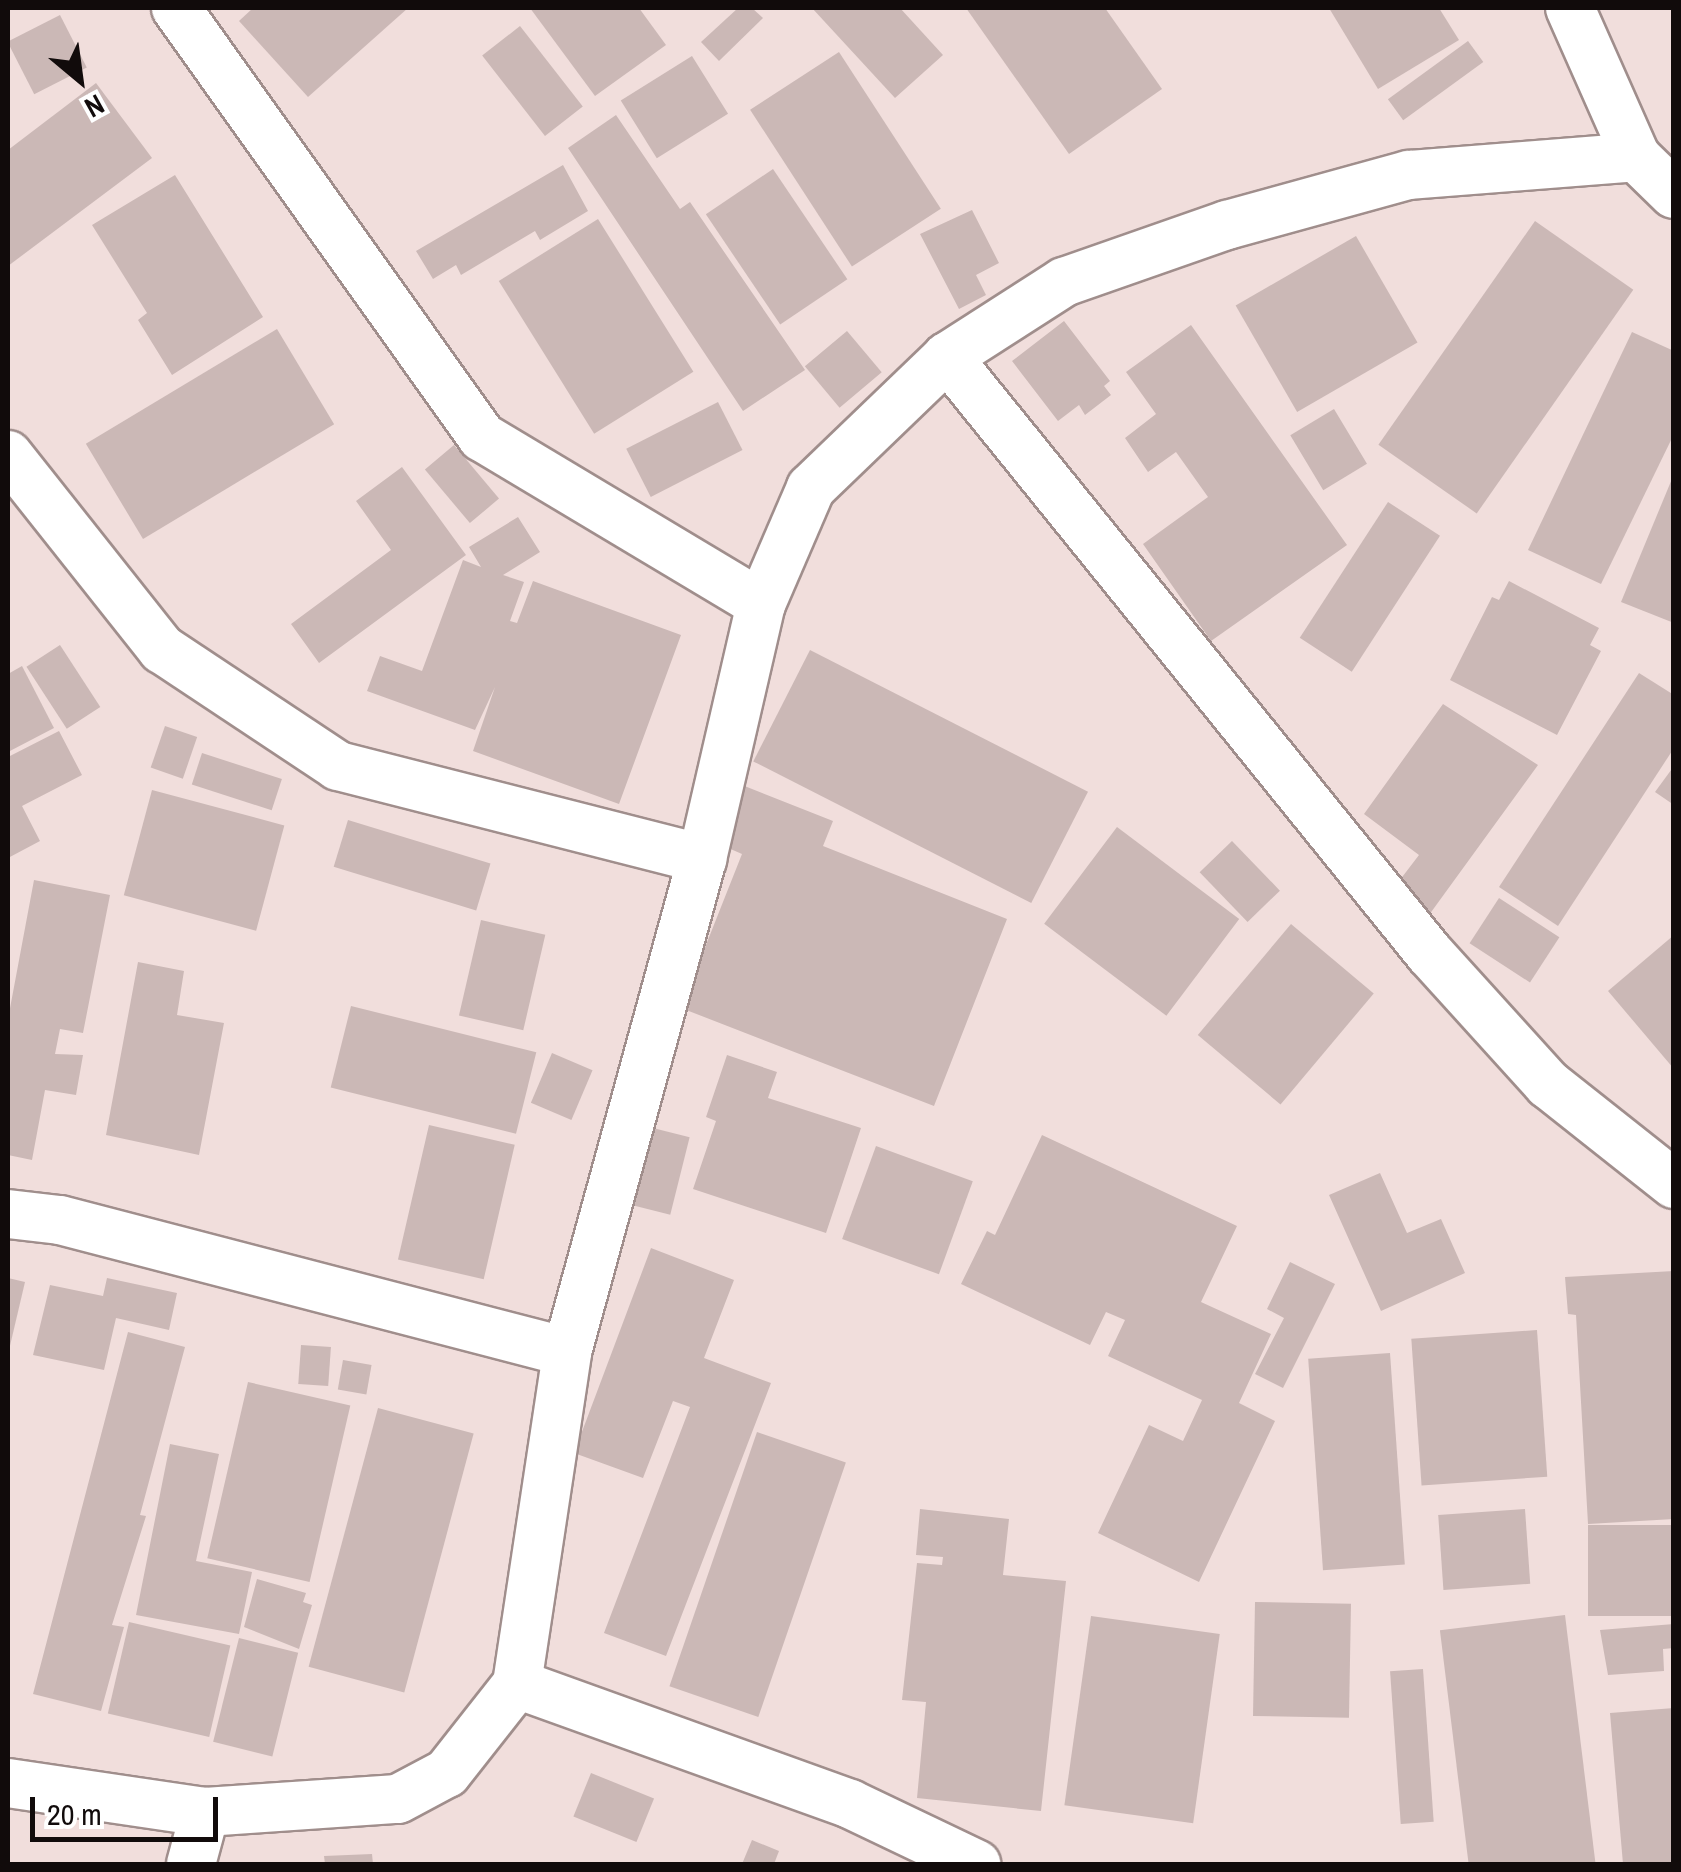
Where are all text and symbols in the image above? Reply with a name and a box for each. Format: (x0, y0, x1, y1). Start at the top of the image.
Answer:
north arrow (30, 30, 130, 130)
text: N (78, 86, 111, 127)
scale bar (35, 1777, 222, 1839)
text: 20 m (47, 1794, 102, 1834)

